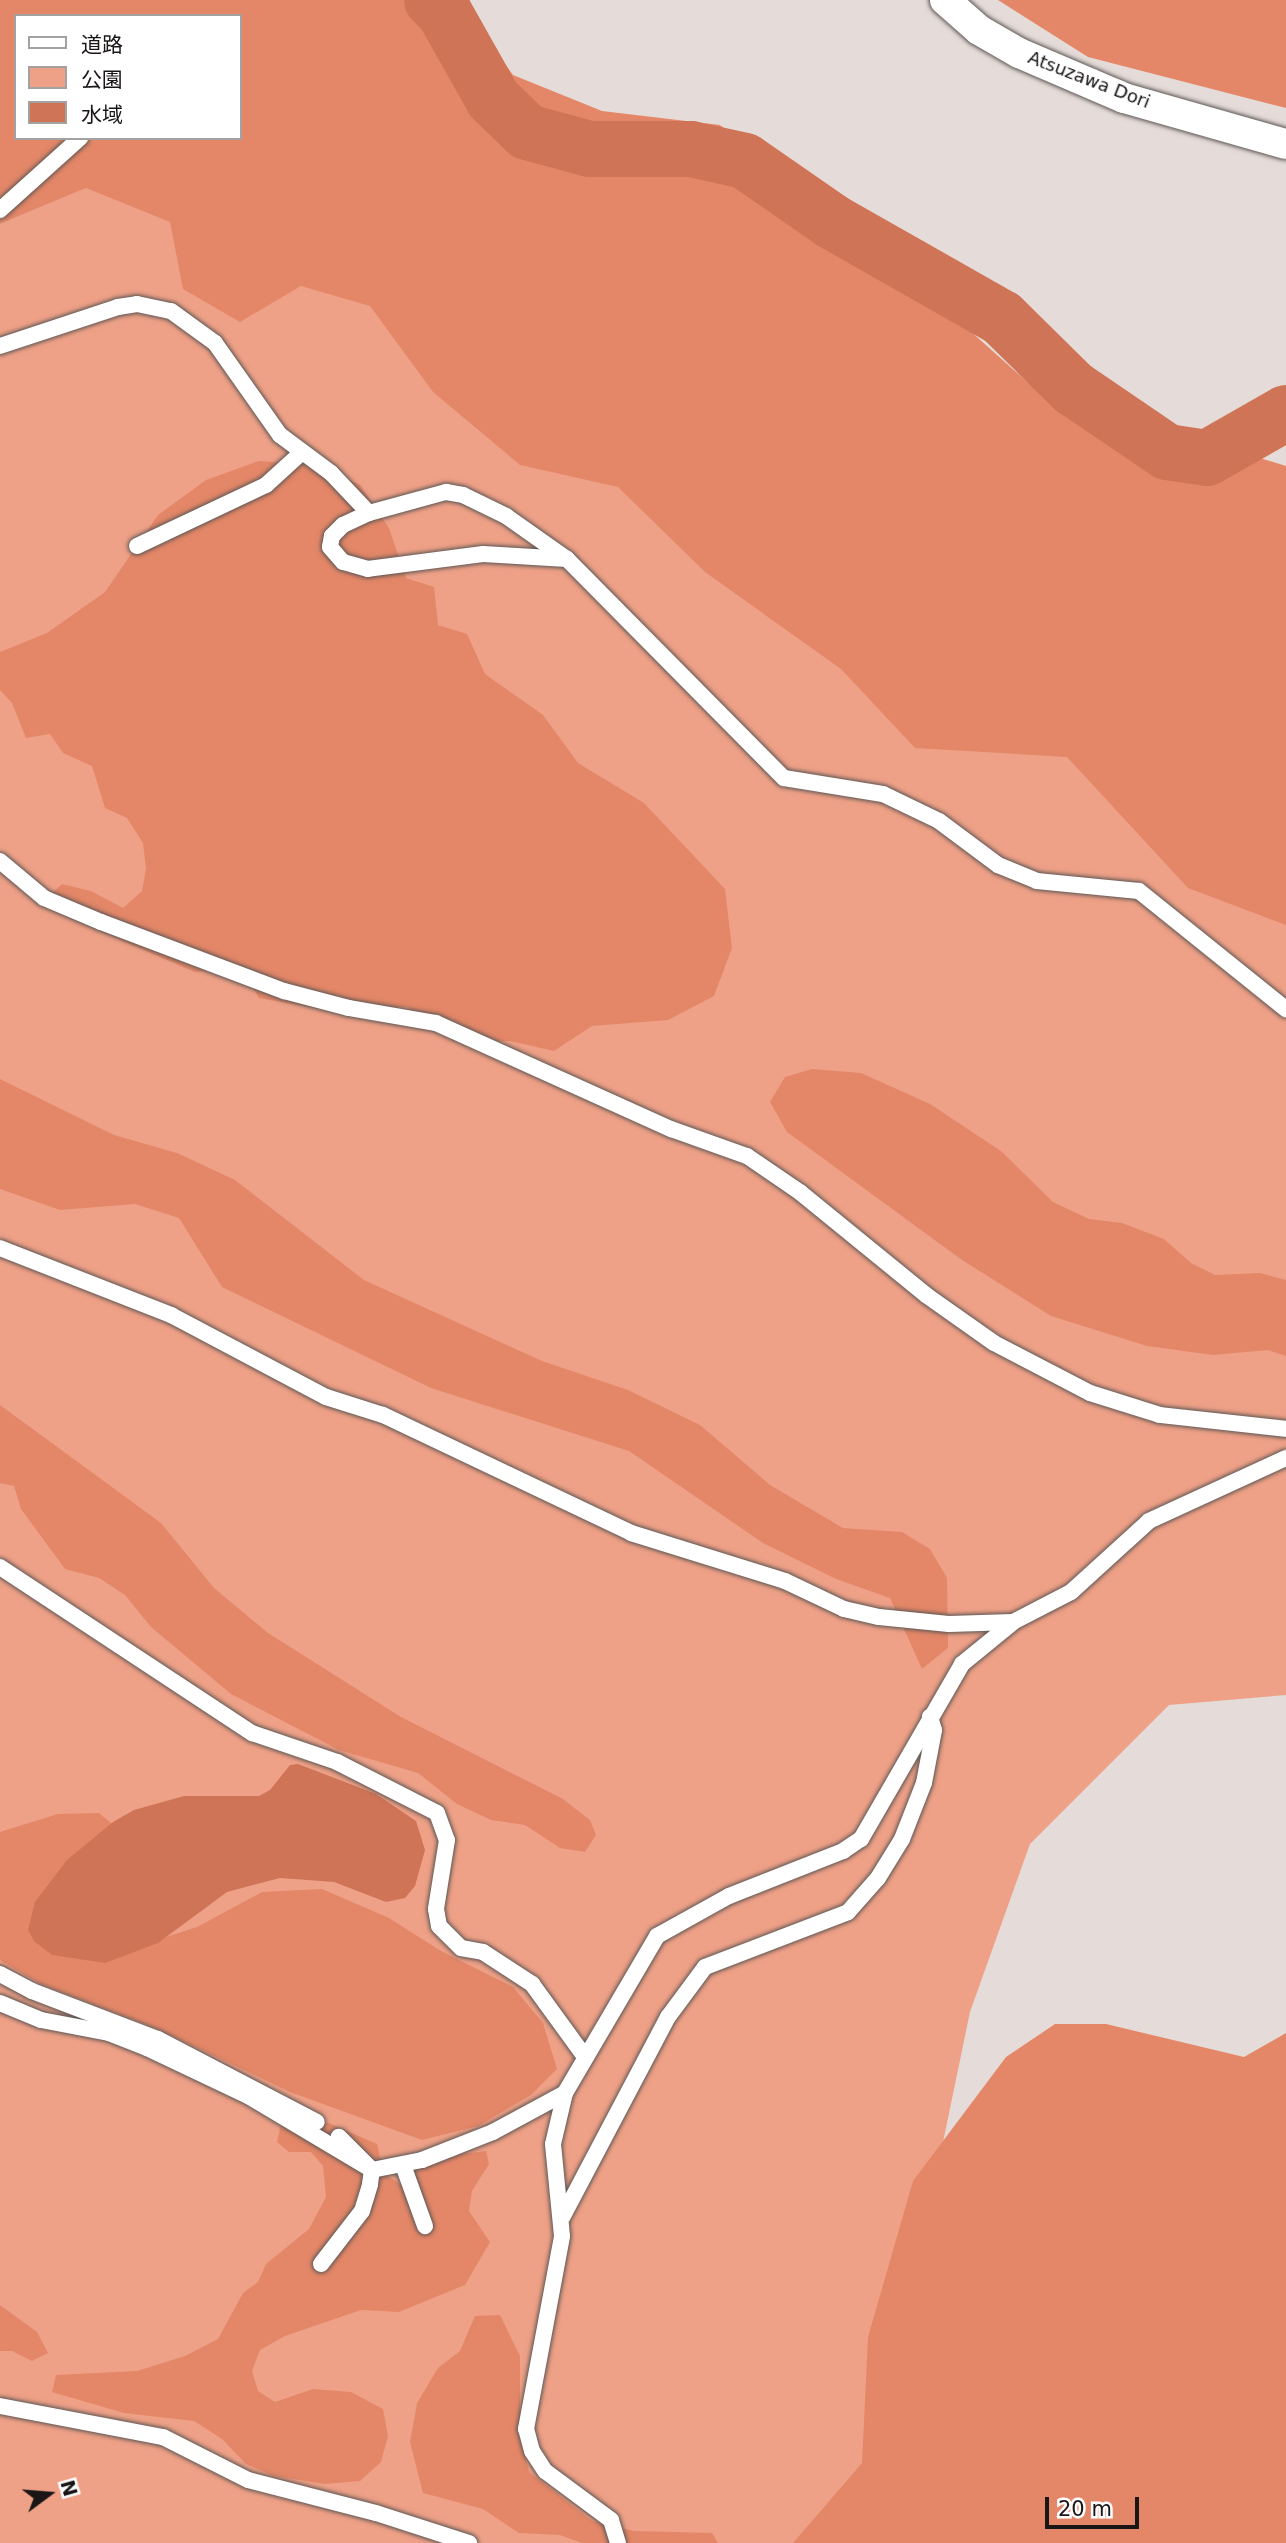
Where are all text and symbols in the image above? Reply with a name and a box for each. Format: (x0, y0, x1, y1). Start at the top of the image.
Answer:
legend (14, 14, 242, 140)
text: 道路 (81, 33, 123, 57)
street label: Atsuzawa Dori (1025, 47, 1153, 113)
text: 公園 (81, 68, 123, 92)
text: 水域 (81, 103, 123, 127)
north arrow (14, 2459, 84, 2529)
text: N (56, 2478, 82, 2499)
scale bar (1048, 2484, 1142, 2528)
text: 20 m (1058, 2497, 1112, 2521)

